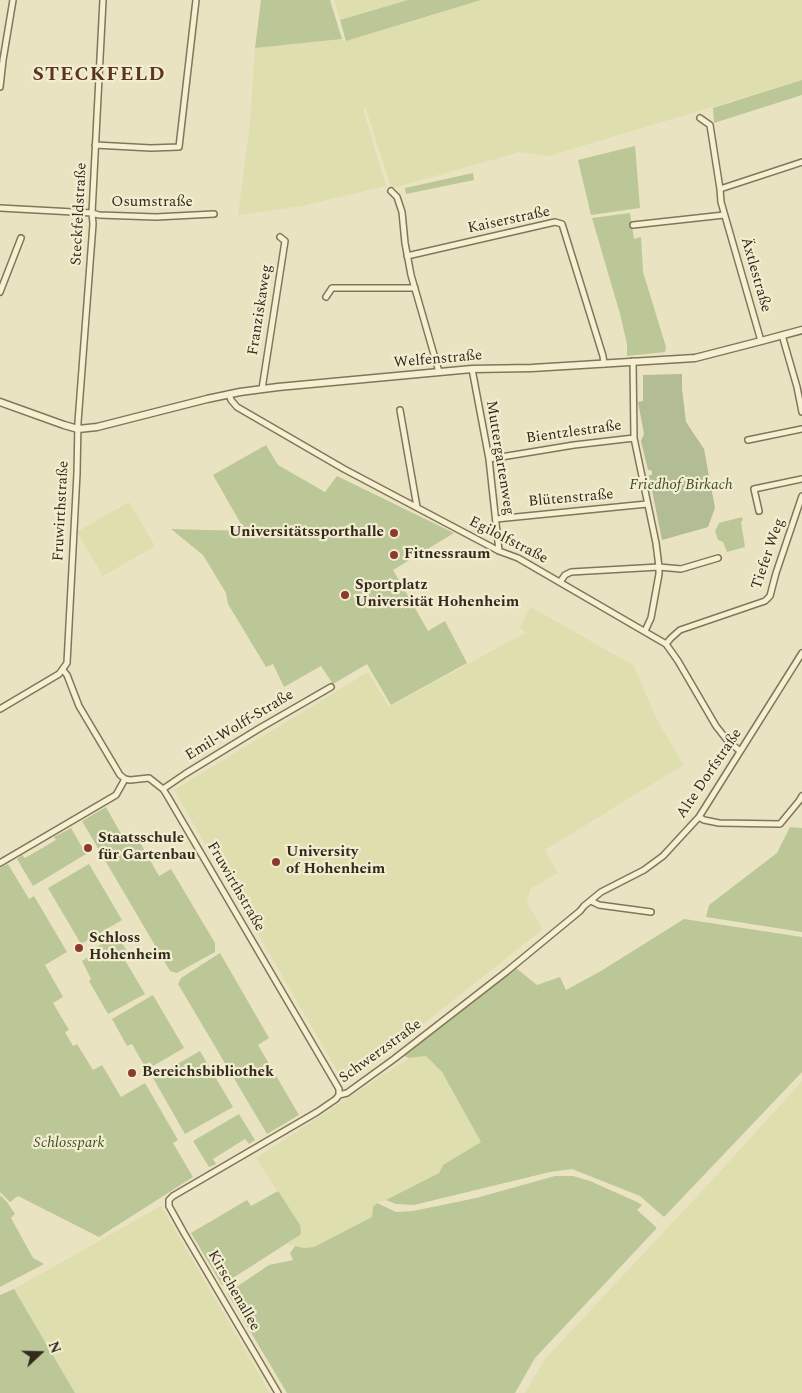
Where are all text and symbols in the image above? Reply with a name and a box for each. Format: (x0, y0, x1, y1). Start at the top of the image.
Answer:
district label: STECKFELD (31, 64, 167, 88)
street label: Steckfeldstraße (68, 162, 92, 266)
street label: Osumstraße (111, 194, 193, 212)
street label: Kaiserstraße (466, 203, 552, 239)
street label: Äxtlestraße (736, 236, 774, 314)
street label: Franziskaweg (245, 263, 277, 357)
street label: Welfenstraße (393, 347, 483, 373)
street label: Muttergartenweg (481, 399, 517, 517)
street label: Bientzlestraße (525, 417, 623, 449)
street label: Fruwirthstraße (50, 460, 74, 562)
park label: Friedhof Birkach (629, 477, 733, 495)
street label: Blütenstraße (528, 486, 614, 512)
street label: Egilolfstraße (465, 513, 551, 569)
street label: Tiefer Weg (748, 516, 790, 592)
place label: Universitätssporthalle (229, 524, 384, 542)
marker: Universitätssporthalle (388, 527, 400, 539)
place label: Fitnessraum (404, 546, 490, 564)
marker: Fitnessraum (388, 549, 400, 561)
place label: Sportplatz Universität Hohenheim (355, 577, 519, 612)
marker: Sportplatz Universität Hohenheim (339, 589, 351, 601)
street label: Emil-Wolff-Straße (183, 687, 297, 765)
street label: Alte Dorfstraße (673, 726, 747, 822)
place label: Staatsschule für Gartenbau (98, 830, 196, 865)
street label: Fruwirthstraße (202, 839, 268, 935)
marker: Staatsschule für Gartenbau (82, 842, 94, 854)
place label: University of Hohenheim (286, 844, 385, 879)
marker: University of Hohenheim (270, 856, 282, 868)
place label: Schloss Hohenheim (89, 930, 171, 965)
marker: Schloss Hohenheim (73, 942, 85, 954)
street label: Schwerzstraße (336, 1016, 426, 1088)
place label: Bereichsbibliothek (142, 1064, 274, 1082)
marker: Bereichsbibliothek (126, 1067, 138, 1079)
park label: Schlosspark (34, 1135, 104, 1153)
street label: Kirschenallee (203, 1247, 263, 1335)
north arrow (15, 1328, 65, 1378)
text: N (43, 1338, 66, 1357)

